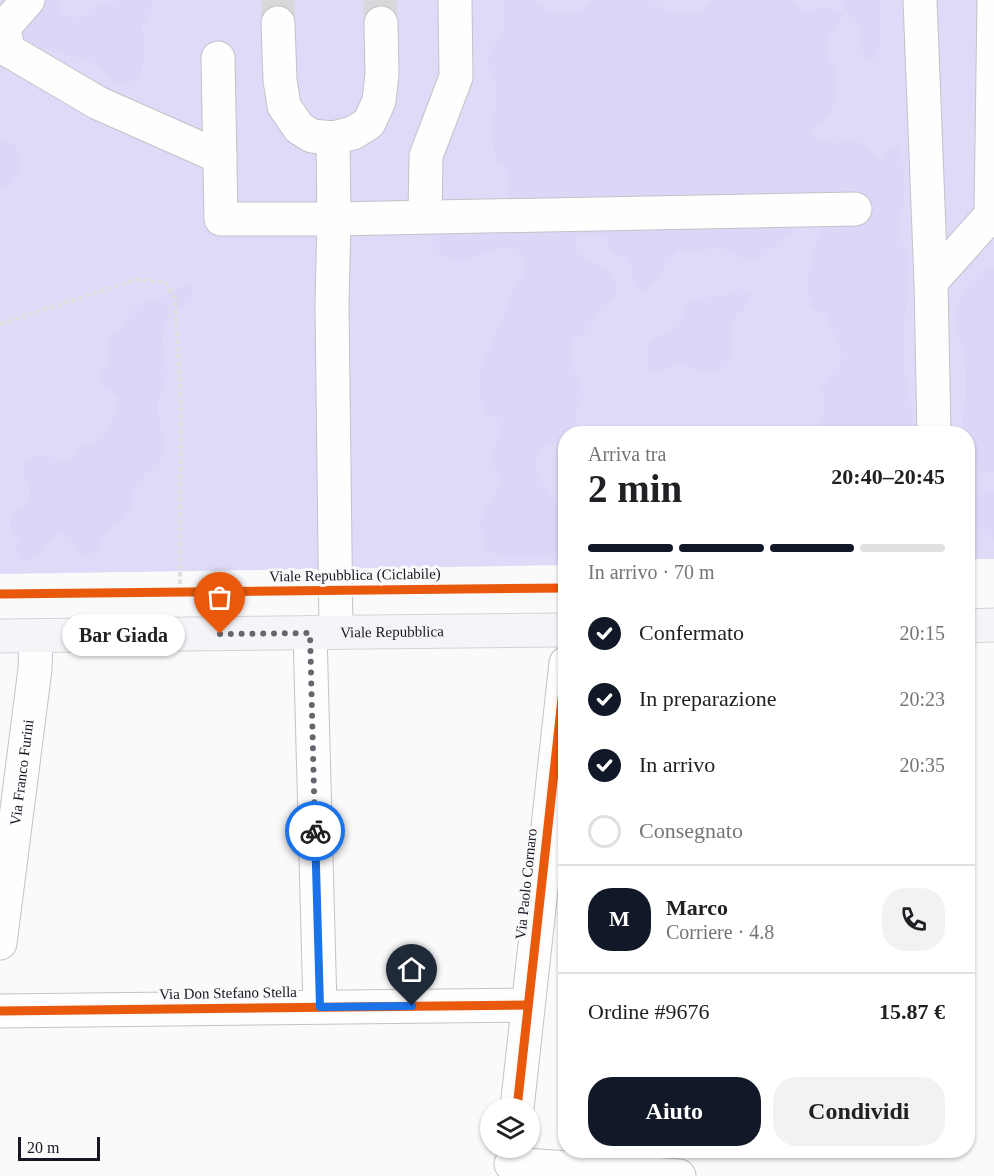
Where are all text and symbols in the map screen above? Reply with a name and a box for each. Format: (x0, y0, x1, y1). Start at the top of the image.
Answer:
text: Arriva tra (588, 443, 666, 465)
text: 20:40–20:45 (831, 464, 945, 489)
text: 2 min (588, 467, 682, 510)
text: In arrivo · 70 m (588, 561, 715, 583)
street label: Viale Repubblica (Ciclabile) (269, 566, 441, 585)
pin (194, 572, 245, 634)
icon: bag (203, 581, 236, 614)
callout: Bar Giada (61, 613, 184, 655)
icon: check (588, 617, 621, 650)
text: Confermato (639, 620, 744, 645)
text: 20:15 (899, 622, 945, 644)
street label: Viale Repubblica (340, 623, 444, 640)
text: Bar Giada (79, 624, 168, 646)
icon: check (588, 683, 621, 716)
text: In preparazione (639, 686, 776, 711)
text: 20:23 (899, 688, 945, 710)
street label: Via Franco Furini (7, 718, 36, 826)
icon: check (588, 749, 621, 782)
text: In arrivo (639, 752, 715, 777)
text: 20:35 (899, 754, 945, 776)
courier (285, 801, 345, 861)
icon: bike (299, 815, 332, 848)
text: Consegnato (639, 818, 743, 843)
street label: Via Paolo Cornaro (512, 828, 540, 940)
button: phone (882, 888, 945, 951)
text: Marco (666, 895, 728, 920)
text: M (609, 906, 630, 931)
text: Corriere · 4.8 (666, 921, 774, 943)
pin (386, 944, 437, 1006)
icon: home (395, 953, 428, 986)
street label: Via Don Stefano Stella (159, 984, 297, 1002)
text: Ordine #9676 (588, 999, 710, 1024)
text: 15.87 € (879, 999, 945, 1024)
button: Aiuto (588, 1077, 761, 1146)
button: Condividi (773, 1077, 945, 1146)
map controls (480, 1098, 540, 1158)
button: layers (480, 1098, 540, 1158)
scale bar (18, 1134, 100, 1162)
text: 20 m (27, 1139, 59, 1156)

